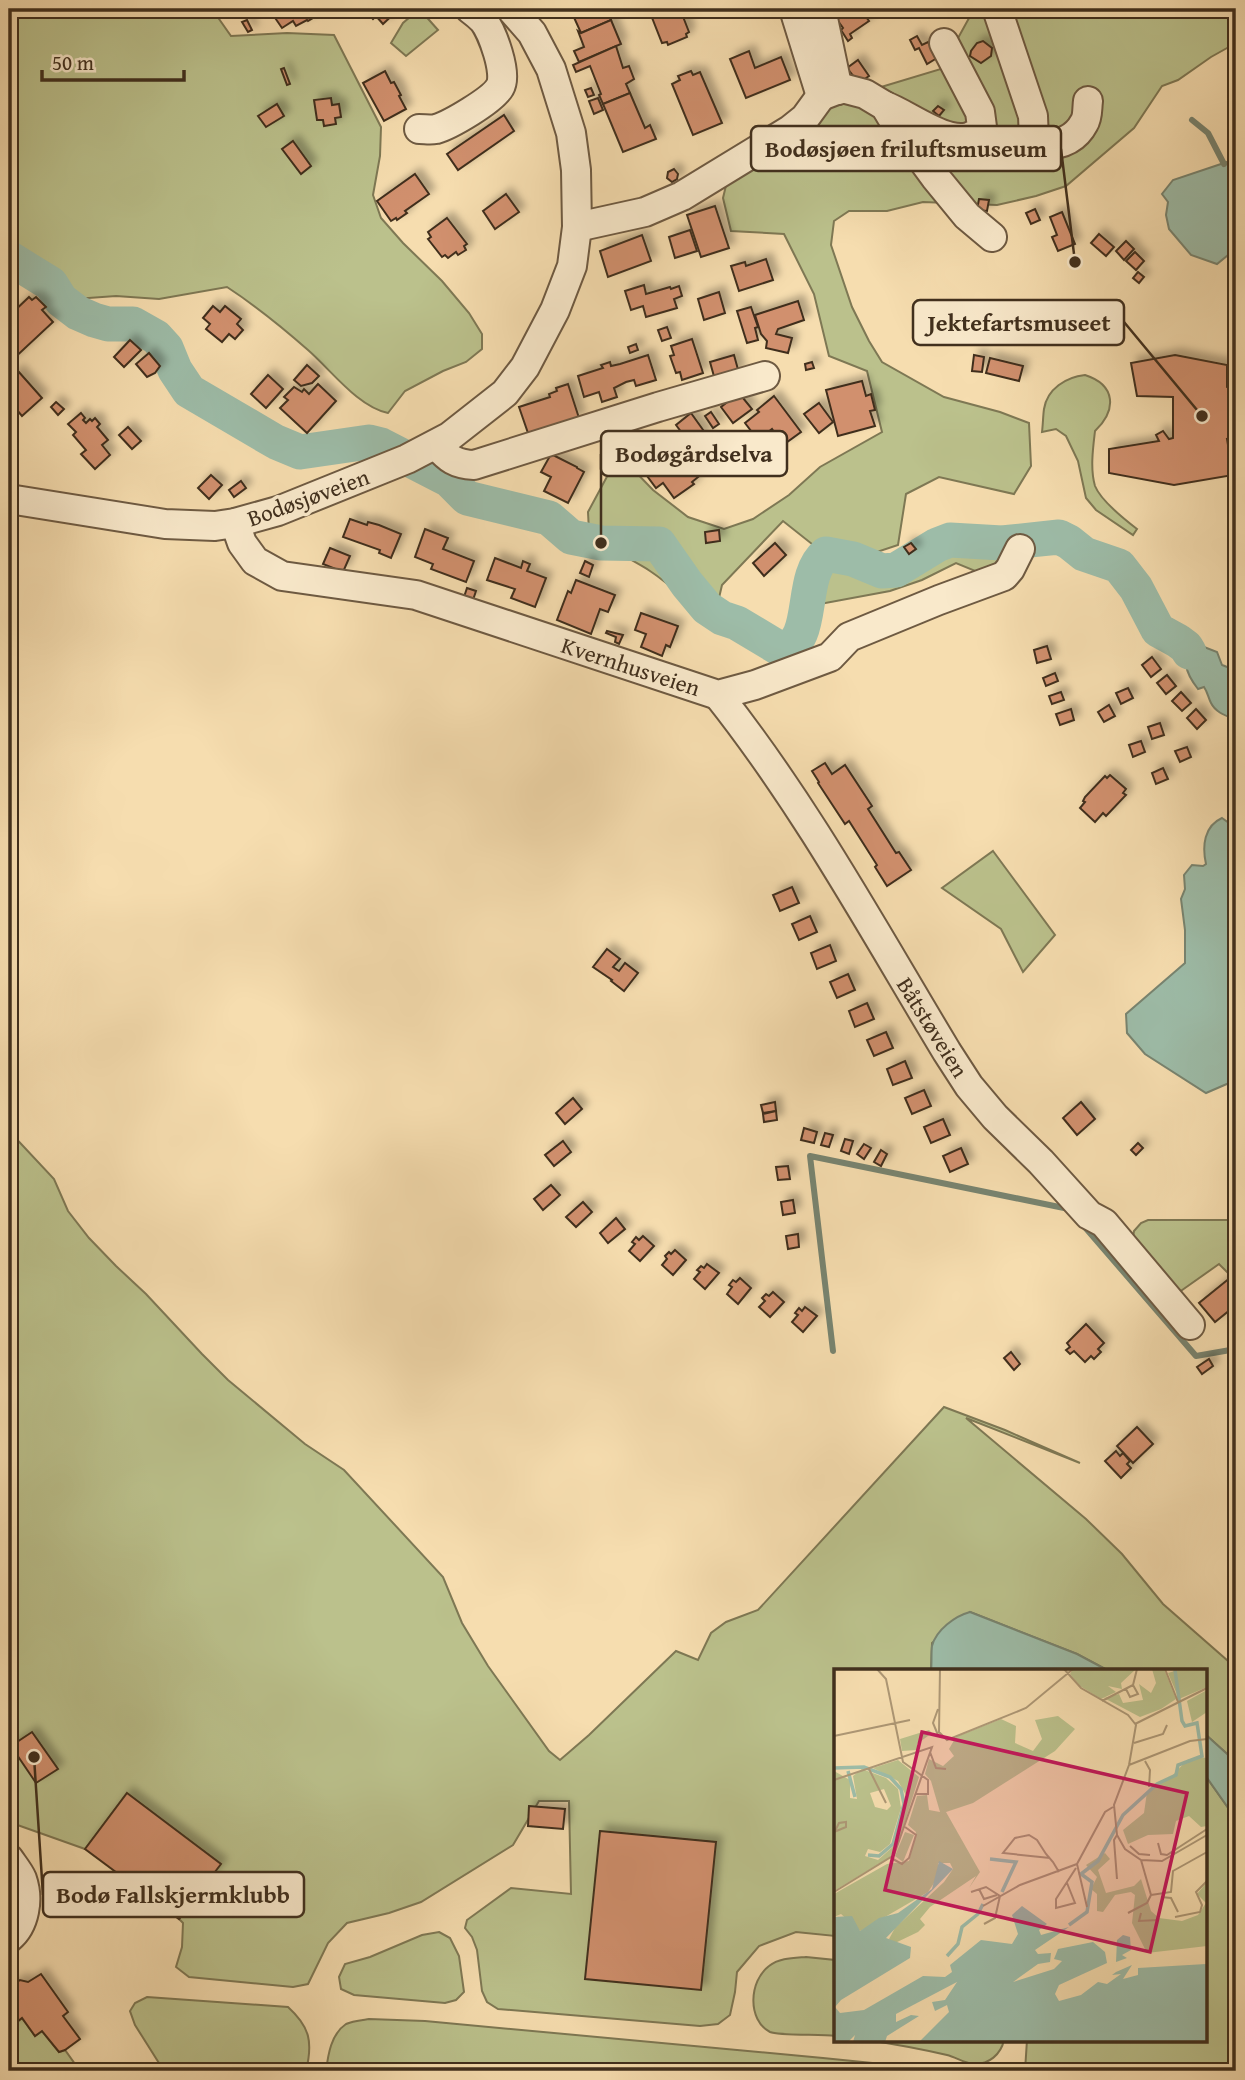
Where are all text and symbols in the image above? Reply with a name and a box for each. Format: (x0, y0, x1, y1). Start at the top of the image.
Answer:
scale bar (42, 38, 184, 82)
text: 50 m (52, 47, 94, 78)
callout: Bodøsjøen friluftsmuseum (751, 126, 1061, 171)
text: Bodøsjøen friluftsmuseum (765, 131, 1048, 166)
callout: Jektefartsmuseet (913, 300, 1124, 345)
text: Jektefartsmuseet (924, 305, 1110, 340)
callout: Bodøgårdselva (601, 431, 787, 476)
text: Bodøgårdselva (615, 436, 773, 471)
street label: Bodøsjøveien (242, 460, 374, 534)
street label: Kvernhusveien (557, 628, 705, 704)
street label: Båtstøveien (889, 970, 977, 1084)
inset map (834, 1669, 1206, 2042)
callout: Bodø Fallskjermklubb (43, 1872, 304, 1917)
text: Bodø Fallskjermklubb (56, 1877, 290, 1912)

